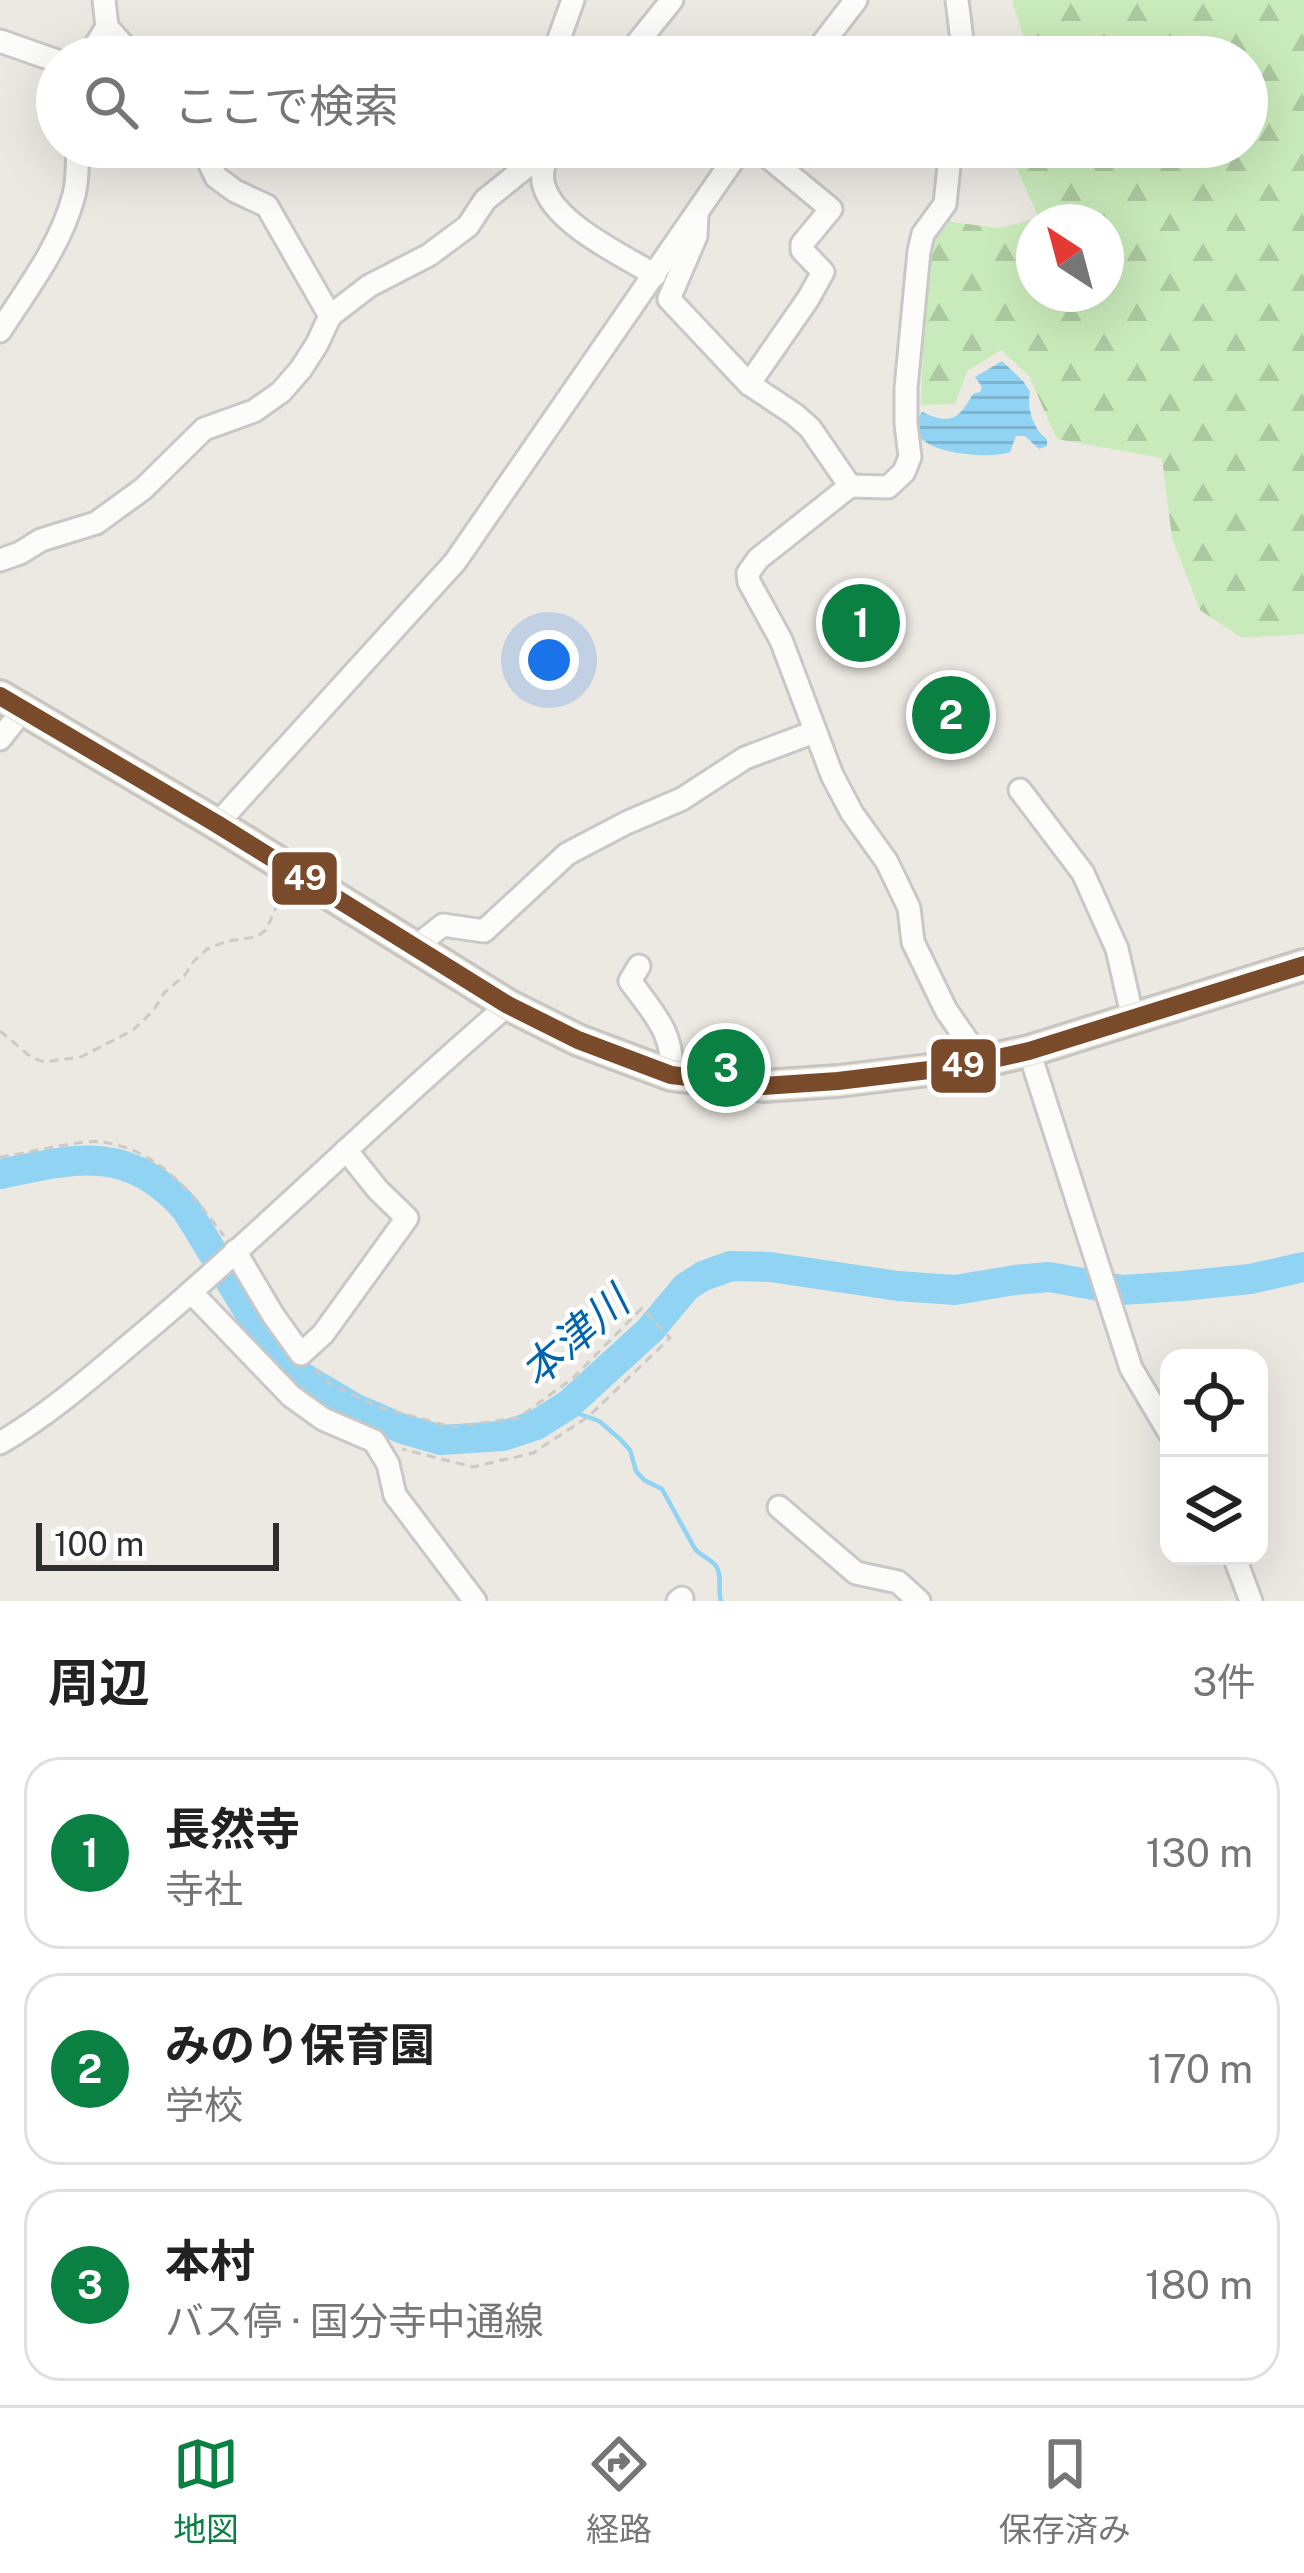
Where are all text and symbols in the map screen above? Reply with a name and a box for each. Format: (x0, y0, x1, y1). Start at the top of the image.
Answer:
search box (36, 36, 1268, 168)
icon: search (78, 69, 144, 135)
text: ここで検索 (174, 79, 399, 132)
north arrow (1016, 204, 1124, 312)
pin: 1 (822, 578, 900, 668)
your location (519, 630, 579, 690)
pin: 2 (912, 670, 990, 760)
line badge: 49 (270, 850, 339, 907)
text: 49 (283, 859, 327, 897)
pin: 3 (687, 1023, 765, 1113)
line badge: 49 (929, 1037, 998, 1095)
text: 49 (941, 1046, 985, 1084)
water label: 本津川 (510, 1274, 641, 1396)
map controls (1160, 1349, 1268, 1565)
button: locate (1160, 1349, 1268, 1457)
button: layers (1160, 1457, 1268, 1565)
scale bar (36, 1517, 279, 1570)
text: 100 m (54, 1525, 144, 1563)
text: 周辺 (48, 1653, 150, 1712)
text: 3件 (1192, 1659, 1256, 1705)
text: 長然寺 (165, 1802, 300, 1855)
text: 1 (82, 1830, 98, 1876)
text: 130 m (1146, 1830, 1253, 1876)
text: 寺社 (165, 1866, 243, 1912)
text: みのり保育園 (165, 2018, 435, 2071)
text: 2 (78, 2046, 102, 2092)
text: 170 m (1147, 2046, 1253, 2092)
text: 学校 (165, 2082, 243, 2128)
text: 本村 (165, 2234, 255, 2287)
text: 3 (77, 2262, 103, 2308)
text: 180 m (1145, 2262, 1253, 2308)
text: バス停 · 国分寺中通線 (165, 2298, 544, 2344)
tab: 地図 (173, 2431, 239, 2551)
tab: 経路 (586, 2431, 652, 2551)
tab: 保存済み (999, 2431, 1131, 2551)

